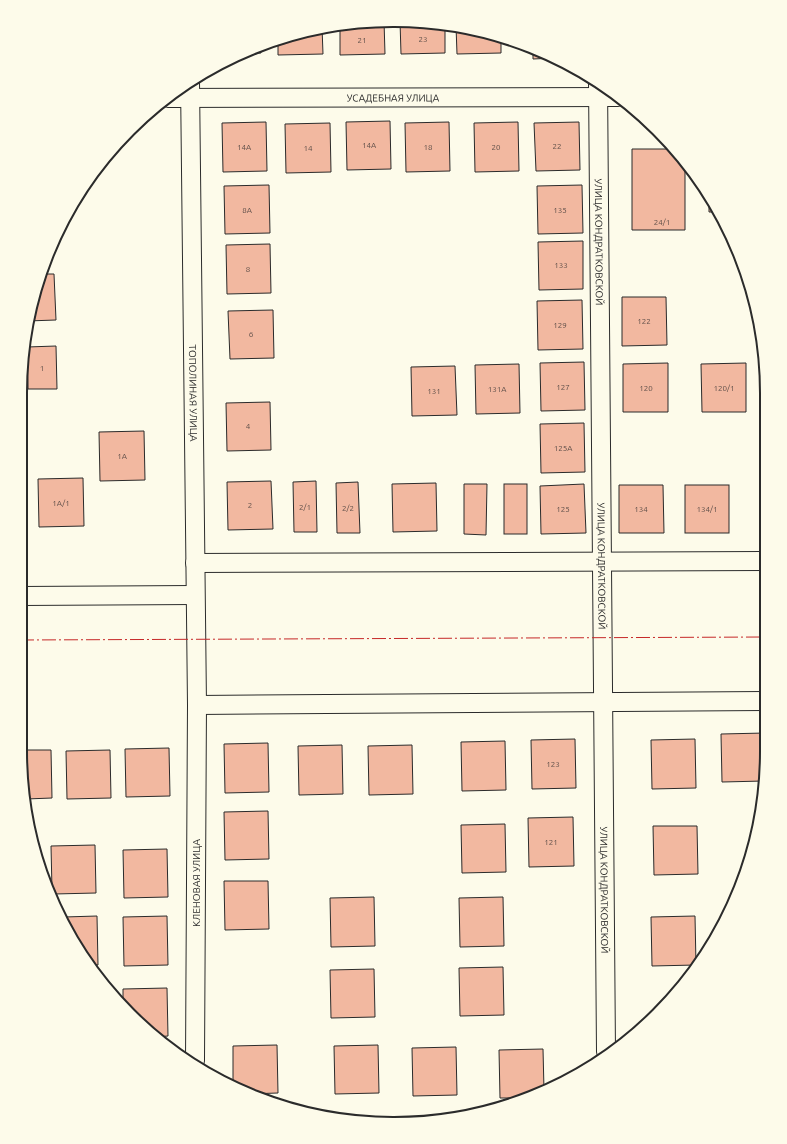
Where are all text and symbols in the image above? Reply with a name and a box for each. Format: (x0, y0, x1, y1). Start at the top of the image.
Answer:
house number: 23 (418, 35, 428, 44)
house number: 21 (357, 36, 367, 45)
street label: УСАДЕБНАЯ УЛИЦА (347, 92, 440, 103)
house number: 14А (362, 141, 377, 150)
house number: 22 (552, 142, 562, 151)
house number: 14А (237, 143, 252, 152)
house number: 18 (423, 143, 433, 152)
house number: 20 (491, 143, 501, 152)
house number: 14 (303, 144, 313, 153)
street label: УЛИЦА КОНДРАТКОВСКОЙ (593, 178, 605, 305)
house number: 8А (242, 206, 253, 215)
house number: 135 (553, 206, 567, 215)
house number: 24/1 (654, 218, 670, 227)
house number: 133 (554, 261, 568, 270)
house number: 8 (246, 265, 251, 274)
house number: 122 (637, 317, 651, 326)
house number: 129 (553, 321, 567, 330)
house number: 6 (249, 330, 254, 339)
street label: ТОПОЛИНАЯ УЛИЦА (187, 344, 200, 442)
house number: 1 (40, 364, 44, 373)
house number: 127 (556, 383, 570, 392)
house number: 120 (639, 384, 653, 393)
house number: 120/1 (714, 384, 735, 393)
house number: 131А (488, 385, 507, 394)
house number: 131 (427, 387, 441, 396)
house number: 4 (246, 422, 251, 431)
house number: 125А (554, 444, 573, 453)
house number: 1А (117, 452, 128, 461)
house number: 1А/1 (52, 499, 70, 508)
house number: 2 (248, 501, 252, 510)
street label: УЛИЦА КОНДРАТКОВСКОЙ (596, 502, 608, 629)
house number: 2/1 (299, 503, 311, 512)
house number: 2/2 (342, 504, 354, 513)
house number: 125 (556, 505, 570, 514)
house number: 134 (634, 505, 648, 514)
house number: 134/1 (697, 505, 718, 514)
house number: 123 (546, 760, 560, 769)
street label: УЛИЦА КОНДРАТКОВСКОЙ (599, 826, 611, 953)
street label: КЛЕНОВАЯ УЛИЦА (191, 838, 202, 927)
house number: 121 (544, 838, 558, 847)

